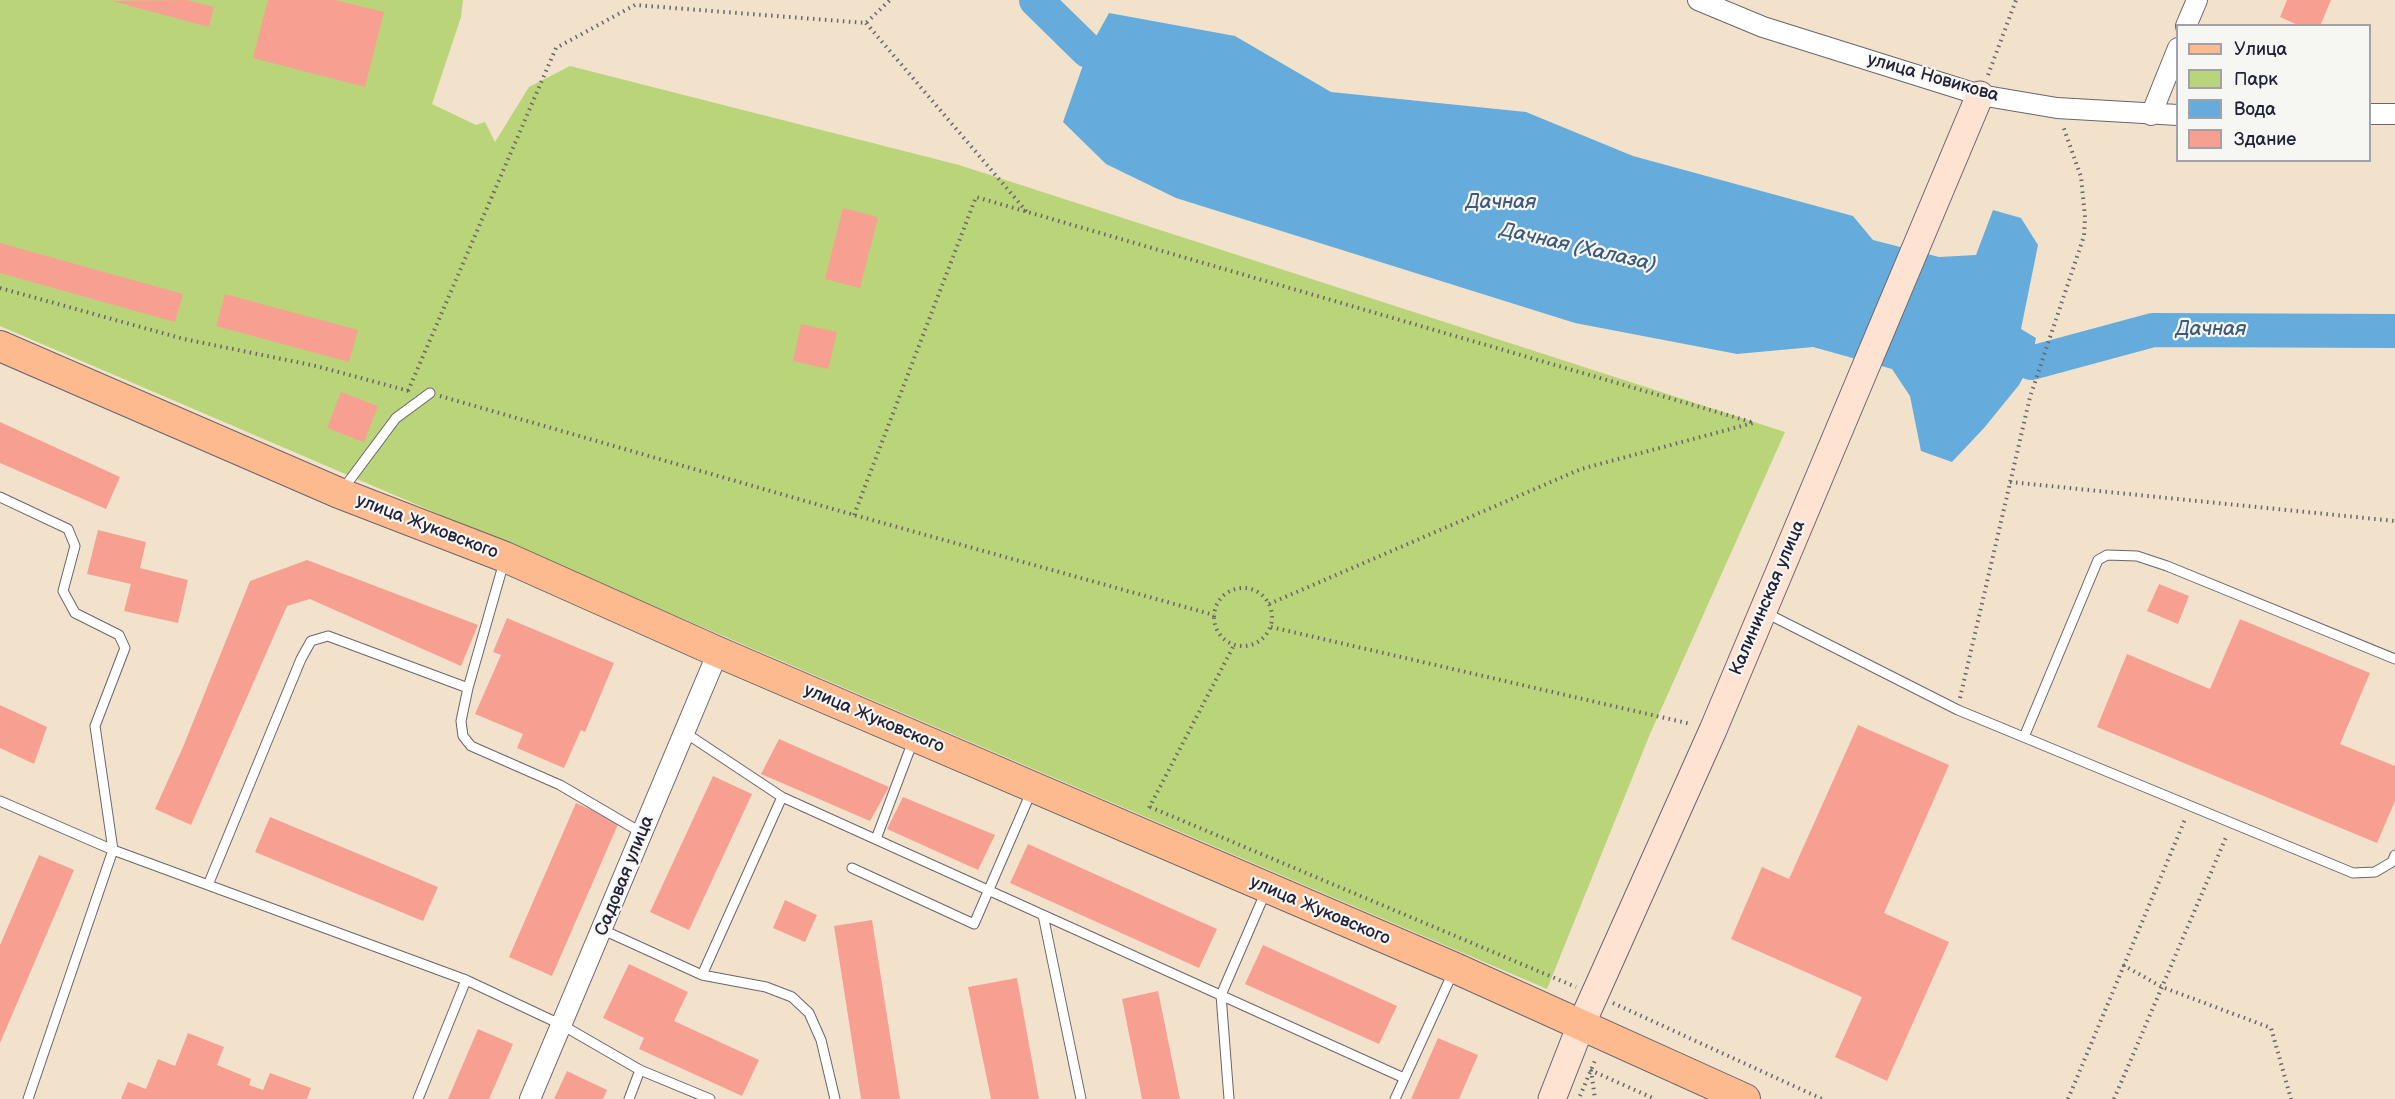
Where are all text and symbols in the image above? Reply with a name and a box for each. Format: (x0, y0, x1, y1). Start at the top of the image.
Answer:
legend (2176, 24, 2371, 162)
text: Улица (2234, 39, 2287, 60)
street label: улица Новикова (1865, 49, 2001, 107)
text: Парк (2234, 69, 2278, 90)
text: Вода (2234, 99, 2276, 120)
text: Здание (2234, 129, 2296, 150)
water label: Дачная (1466, 191, 1536, 215)
water label: Дачная (Халаза) (1498, 218, 1658, 278)
water label: Дачная (2176, 318, 2246, 342)
street label: улица Жуковского (353, 490, 501, 564)
street label: Калининская улица (1726, 517, 1810, 679)
street label: улица Жуковского (801, 680, 947, 758)
street label: Садовая улица (591, 813, 659, 939)
street label: улица Жуковского (1247, 872, 1393, 950)

